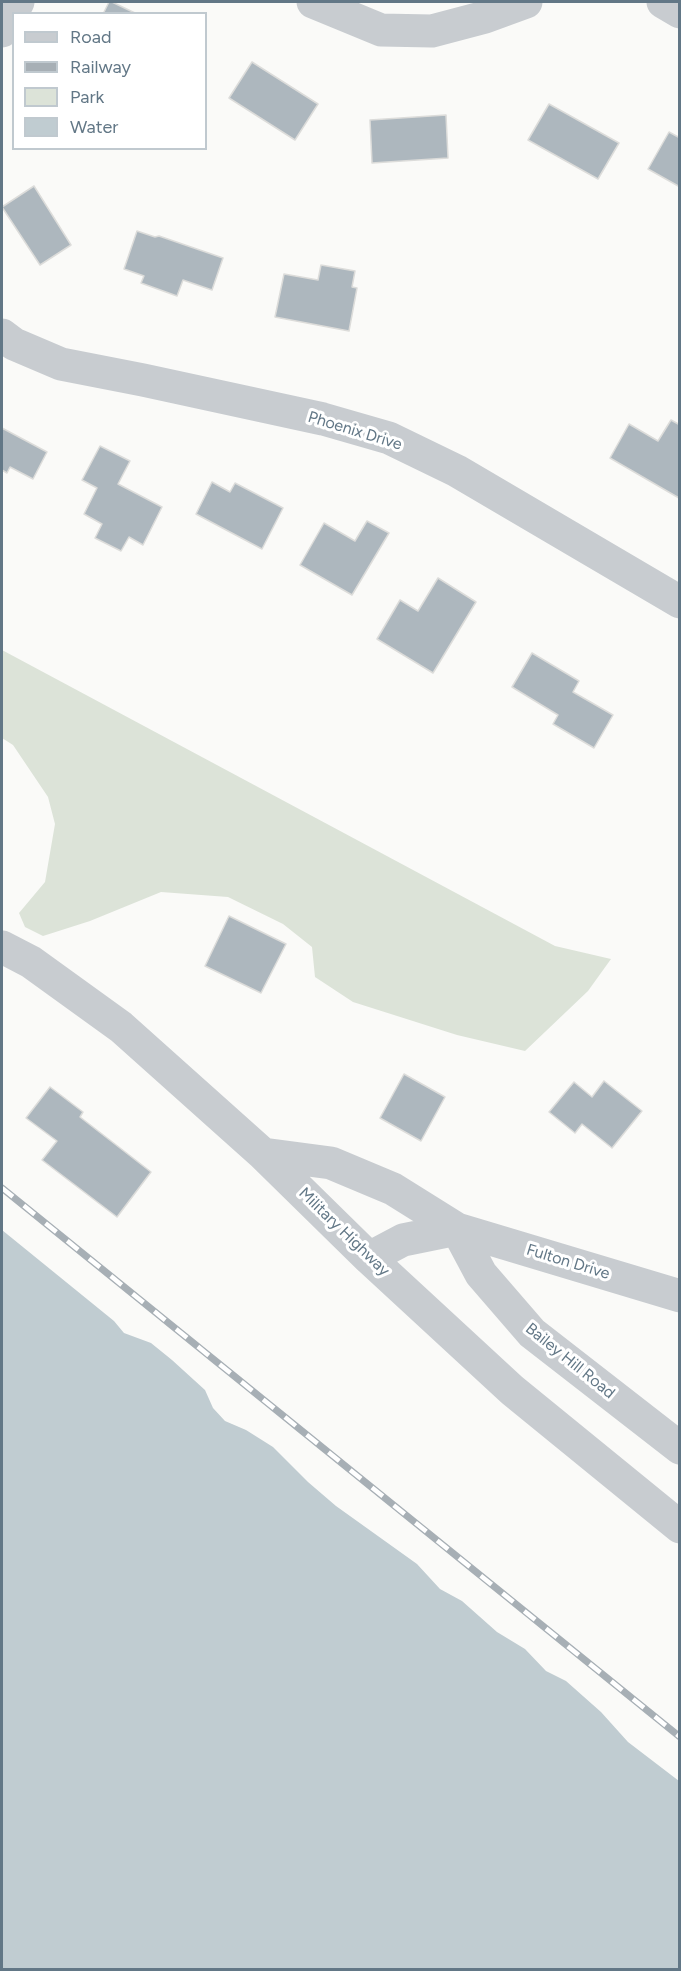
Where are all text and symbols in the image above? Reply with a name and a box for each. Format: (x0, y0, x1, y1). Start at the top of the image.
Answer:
legend (12, 12, 207, 150)
text: Road (70, 26, 111, 48)
text: Railway (70, 56, 131, 78)
text: Park (70, 86, 104, 108)
text: Water (70, 116, 118, 138)
street label: Phoenix Drive (306, 408, 404, 454)
street label: Military Highway (294, 1184, 394, 1280)
street label: Fulton Drive (524, 1240, 612, 1284)
street label: Bailey Hill Road (521, 1319, 619, 1403)

